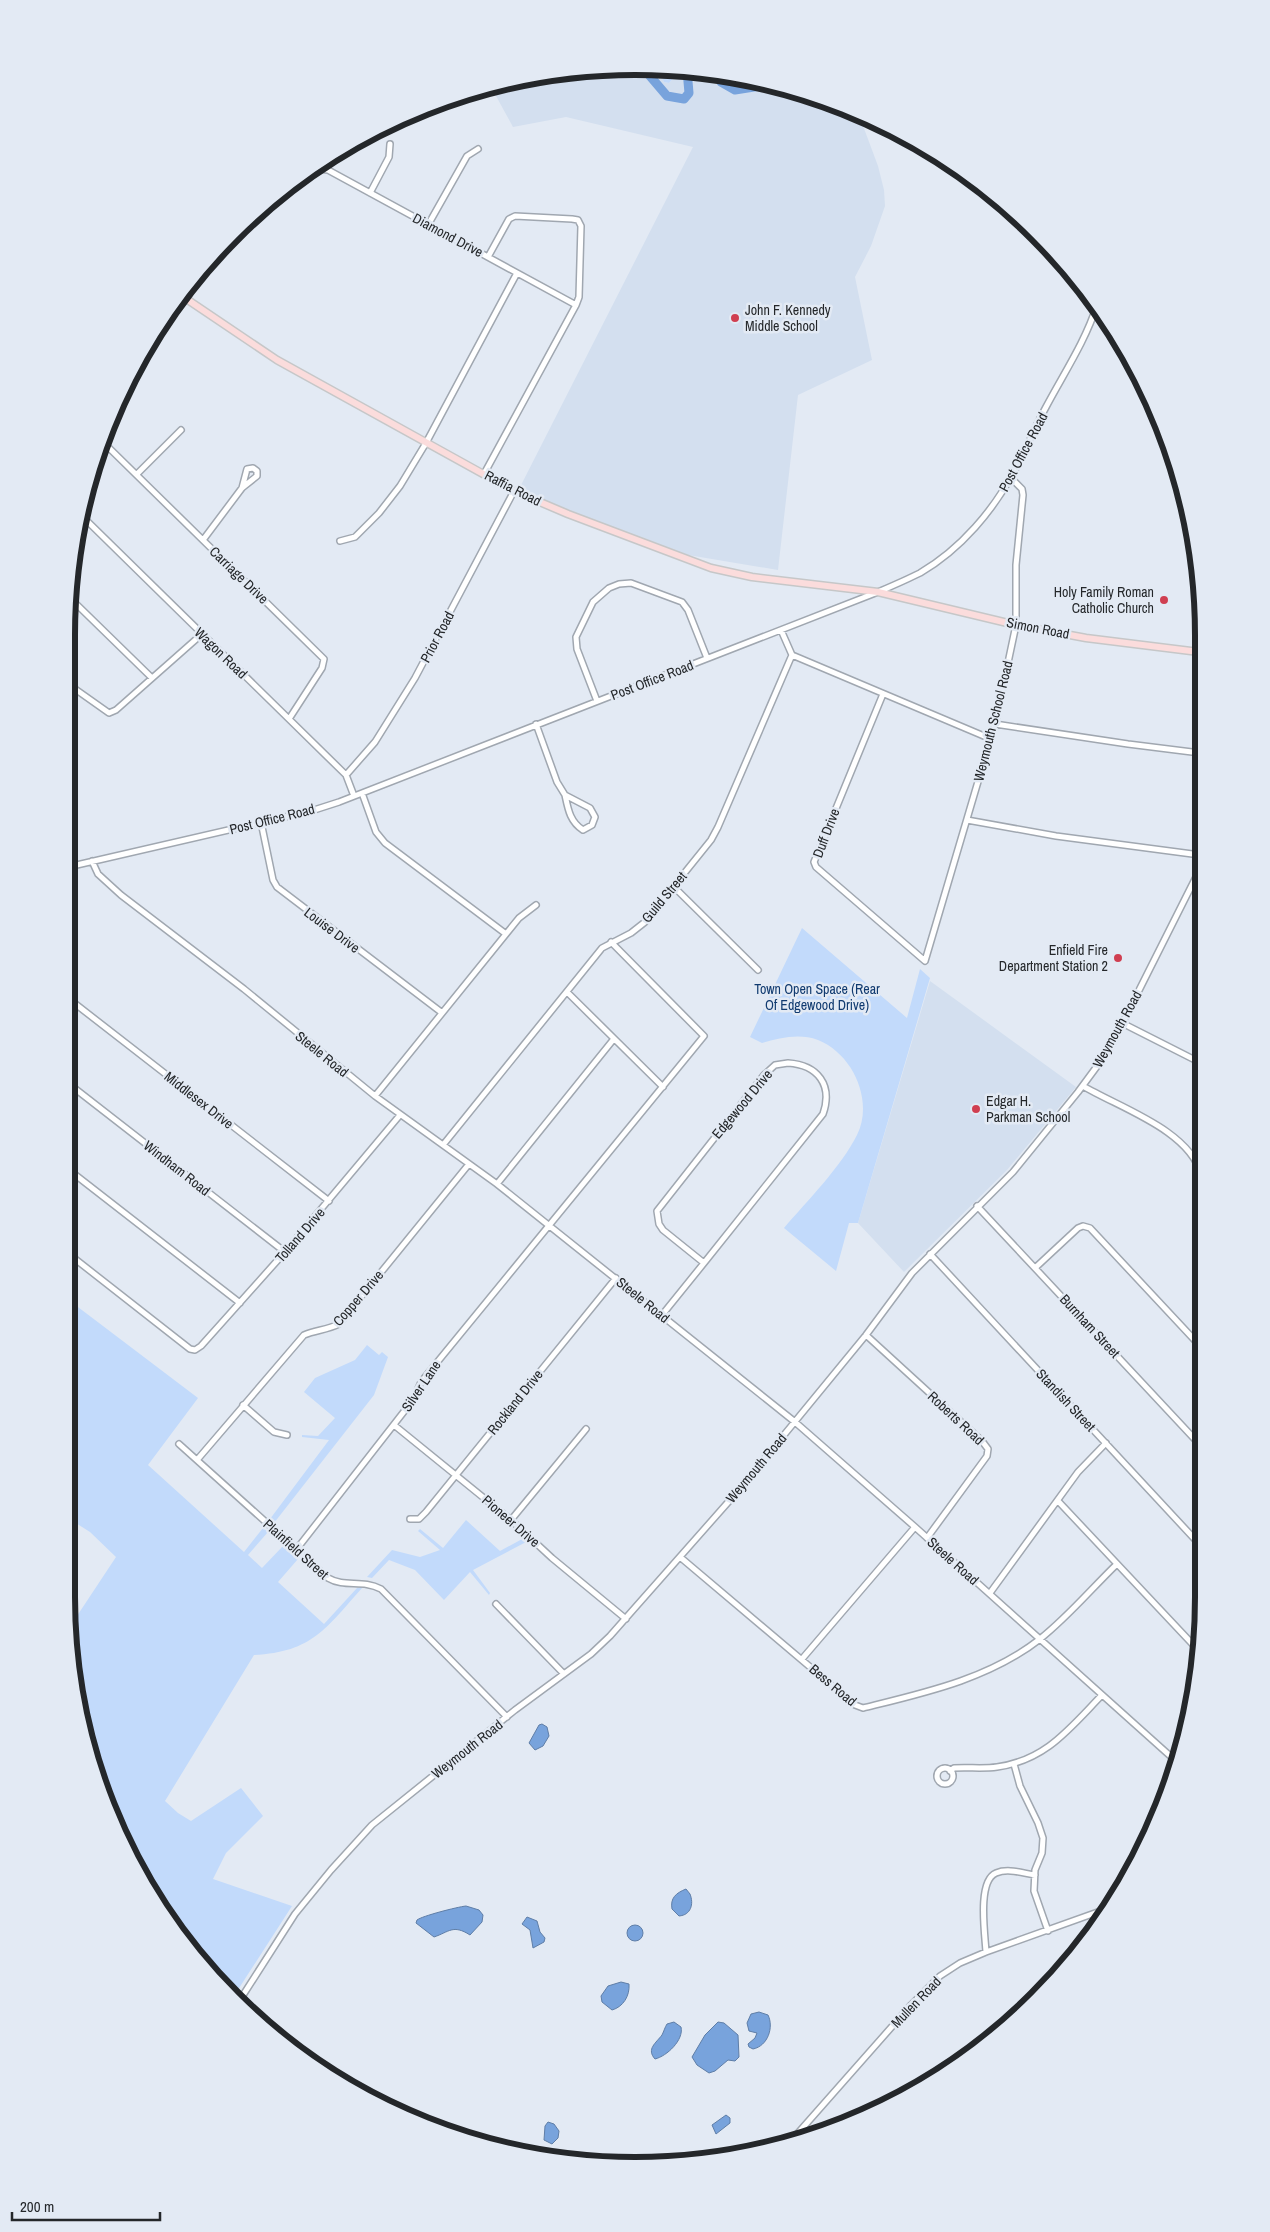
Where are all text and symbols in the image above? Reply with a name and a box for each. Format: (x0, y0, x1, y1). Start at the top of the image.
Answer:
street label: Diamond Drive (410, 209, 486, 261)
place label: John F. Kennedy Middle School (745, 301, 831, 335)
marker: John F. Kennedy Middle School (729, 312, 741, 324)
street label: Post Office Road (995, 409, 1051, 495)
street label: Raffia Road (482, 466, 544, 510)
street label: Carriage Drive (206, 542, 272, 608)
place label: Holy Family Roman Catholic Church (1054, 583, 1154, 617)
marker: Holy Family Roman Catholic Church (1158, 594, 1170, 606)
street label: Prior Road (416, 608, 458, 666)
street label: Simon Road (1005, 613, 1071, 643)
street label: Wagon Road (191, 623, 251, 683)
street label: Post Office Road (608, 656, 696, 704)
street label: Weymouth School Road (969, 659, 1017, 783)
street label: Post Office Road (228, 800, 316, 838)
street label: Duff Drive (808, 806, 844, 860)
street label: Guild Street (637, 868, 691, 926)
street label: Louise Drive (301, 903, 363, 957)
place label: Enfield Fire Department Station 2 (999, 941, 1108, 975)
marker: Enfield Fire Department Station 2 (1112, 952, 1124, 964)
park label: Town Open Space (Rear Of Edgewood Drive) (754, 980, 880, 1014)
street label: Weymouth Road (1088, 987, 1146, 1071)
street label: Steele Road (292, 1027, 352, 1081)
street label: Edgewood Drive (708, 1066, 776, 1142)
street label: Middlesex Drive (161, 1067, 237, 1133)
place label: Edgar H. Parkman School (986, 1092, 1070, 1126)
marker: Edgar H. Parkman School (970, 1103, 982, 1115)
street label: Windham Road (140, 1136, 214, 1200)
street label: Tolland Drive (271, 1204, 329, 1266)
street label: Copper Drive (329, 1266, 387, 1330)
street label: Steele Road (613, 1273, 673, 1327)
street label: Burnham Street (1056, 1290, 1124, 1362)
street label: Silver Lane (397, 1357, 445, 1415)
street label: Standish Street (1032, 1365, 1100, 1435)
street label: Rockland Drive (483, 1366, 547, 1438)
street label: Roberts Road (924, 1387, 988, 1449)
street label: Weymouth Road (722, 1430, 790, 1506)
street label: Pioneer Drive (478, 1491, 544, 1551)
street label: Plainfield Street (260, 1515, 332, 1583)
street label: Steele Road (923, 1533, 983, 1589)
street label: Bess Road (806, 1660, 860, 1710)
street label: Weymouth Road (428, 1716, 506, 1782)
street label: Mullen Road (887, 1973, 945, 2031)
scale bar (12, 2190, 160, 2222)
text: 200 m (20, 2196, 54, 2217)

